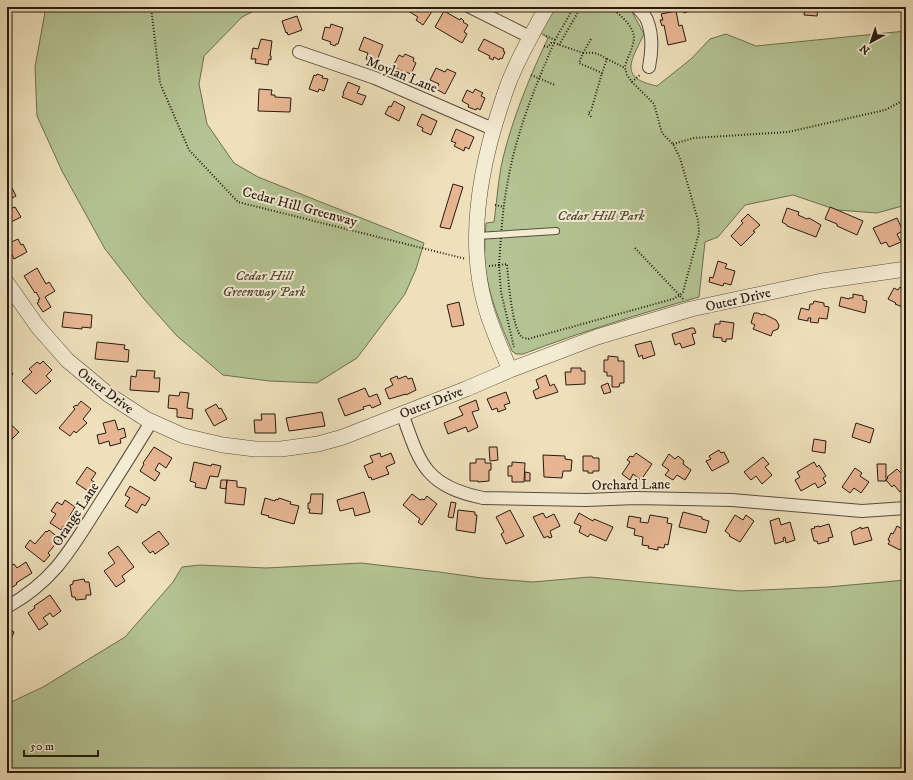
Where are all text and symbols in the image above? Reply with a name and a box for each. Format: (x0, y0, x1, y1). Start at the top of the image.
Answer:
north arrow (851, 22, 891, 62)
text: N (857, 41, 873, 57)
street label: Moylan Lane (363, 52, 440, 97)
street label: Cedar Hill Greenway (240, 183, 360, 231)
park label: Cedar Hill Park (557, 207, 645, 225)
park label: Cedar Hill Greenway Park (222, 267, 306, 301)
street label: Outer Drive (704, 284, 773, 316)
street label: Outer Drive (73, 364, 137, 418)
street label: Outer Drive (397, 383, 466, 423)
street label: Orchard Lane (592, 475, 671, 495)
street label: Orange Lane (48, 479, 103, 550)
scale bar (24, 732, 98, 758)
text: 50 m (30, 739, 54, 754)

